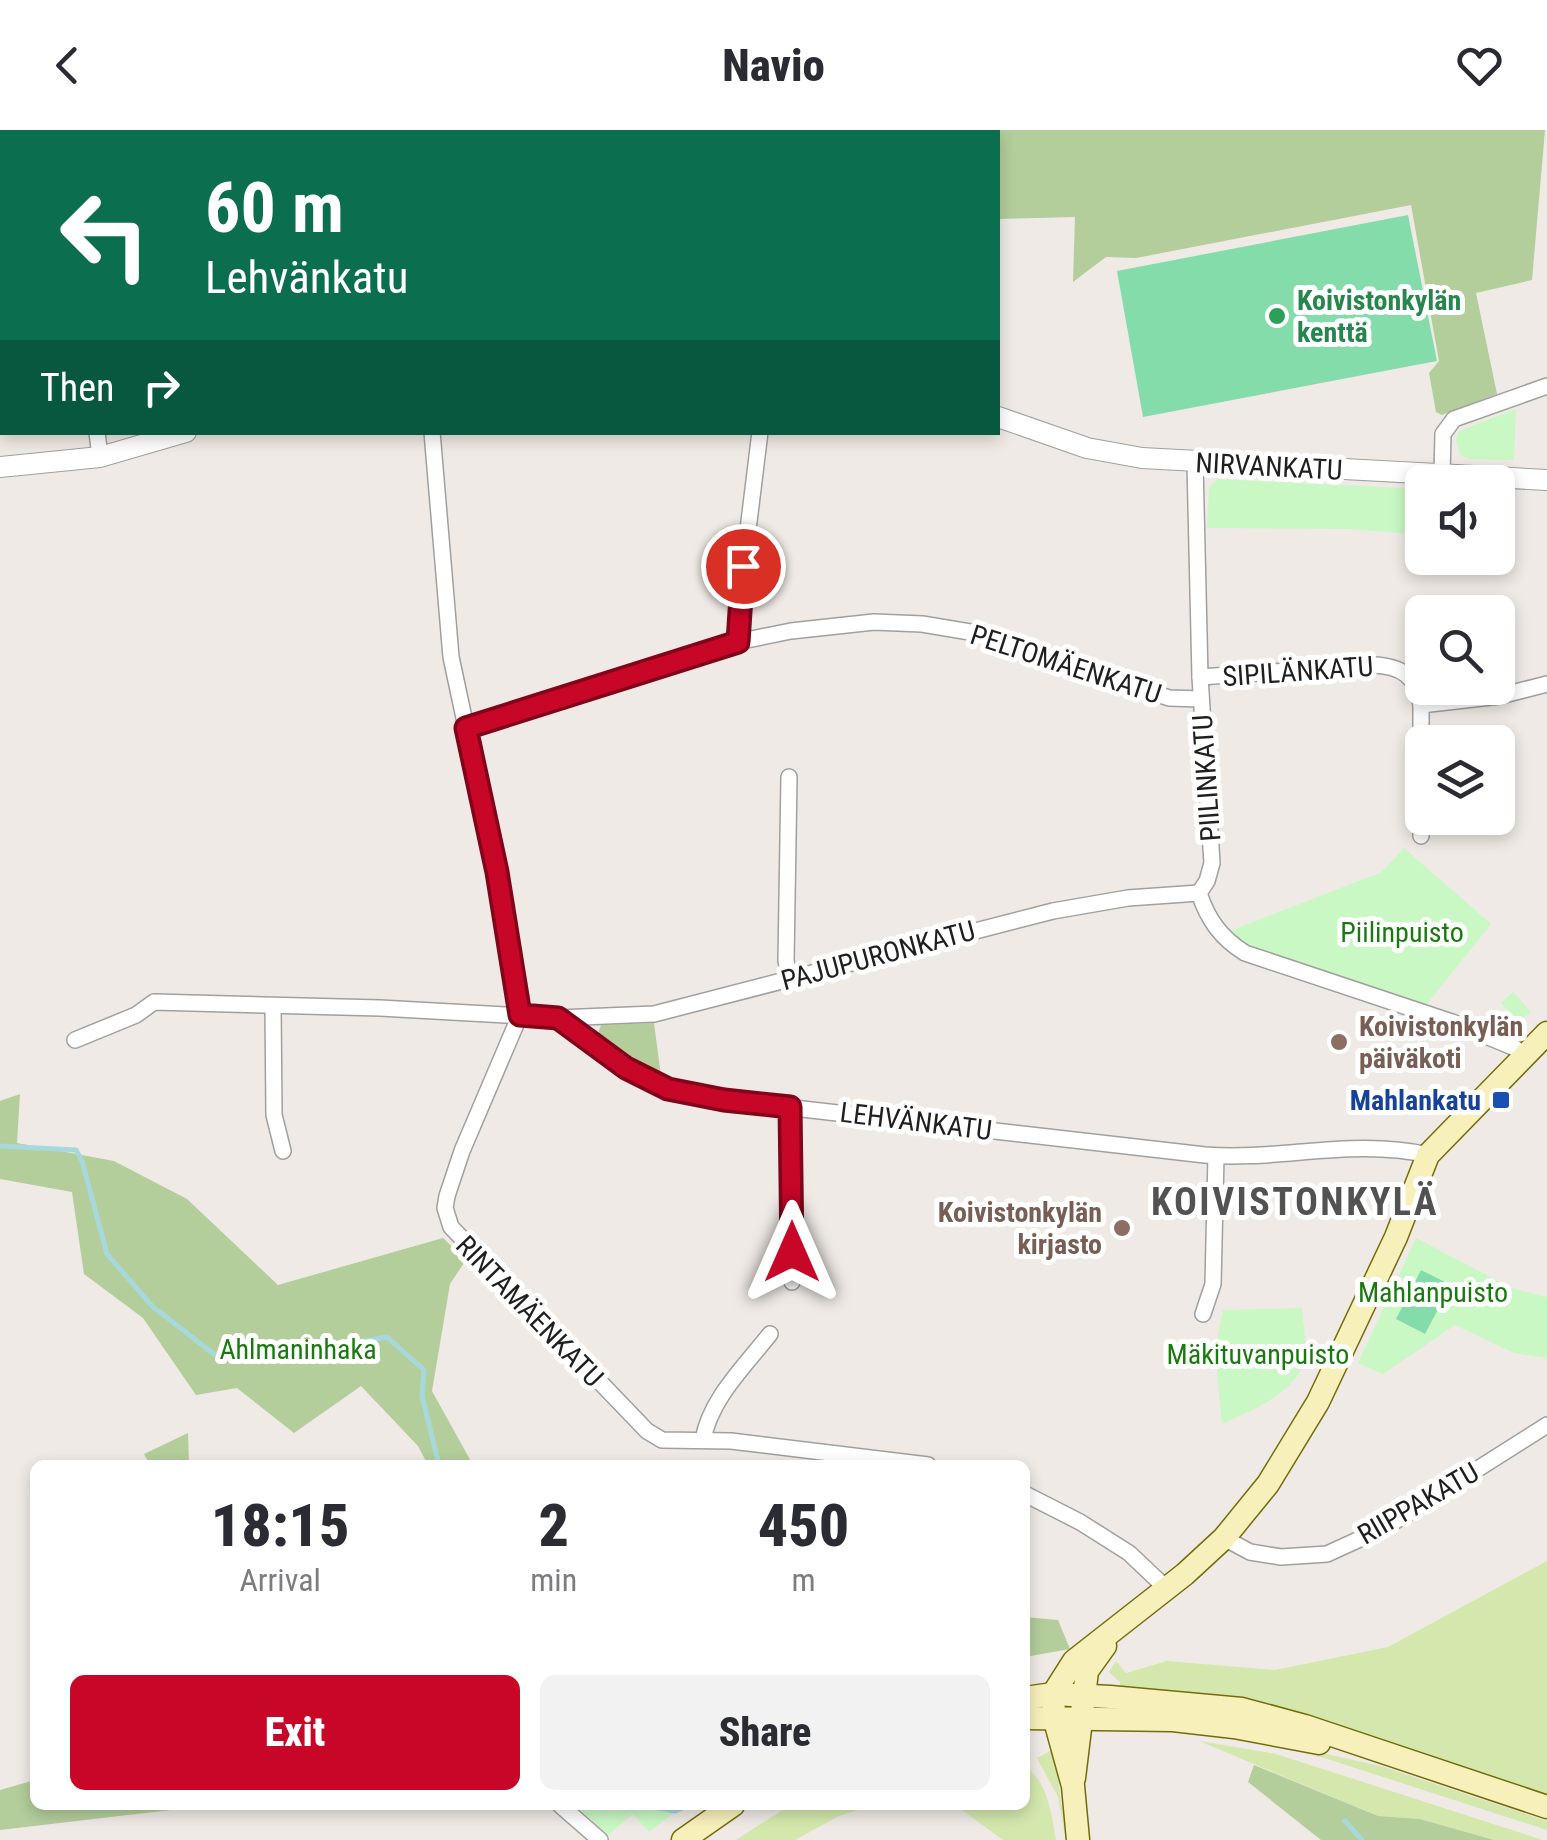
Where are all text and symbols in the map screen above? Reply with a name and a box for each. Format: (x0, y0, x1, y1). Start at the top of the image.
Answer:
icon: back (40, 38, 95, 93)
icon: heart (1452, 38, 1507, 93)
text: Navio (722, 39, 825, 92)
text: 60 m (205, 167, 344, 249)
icon: left (40, 170, 170, 300)
text: Lehvänkatu (205, 251, 408, 304)
place label: Koivistonkylän kenttä (1297, 284, 1461, 349)
marker: Koivistonkylän kenttä (1266, 305, 1288, 327)
icon: right (134, 360, 189, 415)
text: Then (40, 366, 114, 410)
street label: NIRVANKATU (1195, 446, 1343, 487)
map controls (1405, 465, 1515, 835)
button: sound (1405, 465, 1515, 575)
pin (701, 524, 786, 609)
icon: arrive (716, 539, 771, 594)
button: search (1405, 595, 1515, 705)
street label: PELTOMÄENKATU (966, 618, 1165, 711)
street label: SIPILÄNKATU (1222, 650, 1375, 693)
street label: PIILINKATU (1186, 713, 1227, 843)
button: layers (1405, 725, 1515, 835)
street label: PAJUPURONKATU (778, 914, 979, 997)
park label: Piilinpuisto (1340, 916, 1464, 949)
place label: Koivistonkylän päiväkoti (1359, 1010, 1523, 1075)
marker: Koivistonkylän päiväkoti (1328, 1031, 1350, 1053)
place label: Mahlankatu (1350, 1084, 1481, 1117)
marker: Mahlankatu (1490, 1089, 1512, 1111)
street label: LEHVÄNKATU (838, 1096, 994, 1147)
district label: KOIVISTONKYLÄ (1151, 1180, 1439, 1224)
place label: Koivistonkylän kirjasto (938, 1196, 1102, 1261)
position arrow (740, 1200, 844, 1304)
marker: Koivistonkylän kirjasto (1111, 1217, 1133, 1239)
street label: RINTAMÄENKATU (449, 1229, 610, 1394)
park label: Mahlanpuisto (1358, 1276, 1508, 1309)
park label: Ahlmaninhaka (219, 1333, 377, 1366)
park label: Mäkituvanpuisto (1167, 1338, 1349, 1371)
street label: RIIPPAKATU (1352, 1456, 1485, 1551)
text: 18:15 (211, 1490, 350, 1561)
text: 2 (538, 1490, 569, 1561)
text: 450 (758, 1490, 849, 1561)
text: Arrival (239, 1561, 321, 1599)
text: min (530, 1561, 577, 1599)
text: m (792, 1561, 816, 1599)
button: Exit (70, 1675, 520, 1790)
button: Share (540, 1675, 990, 1790)

